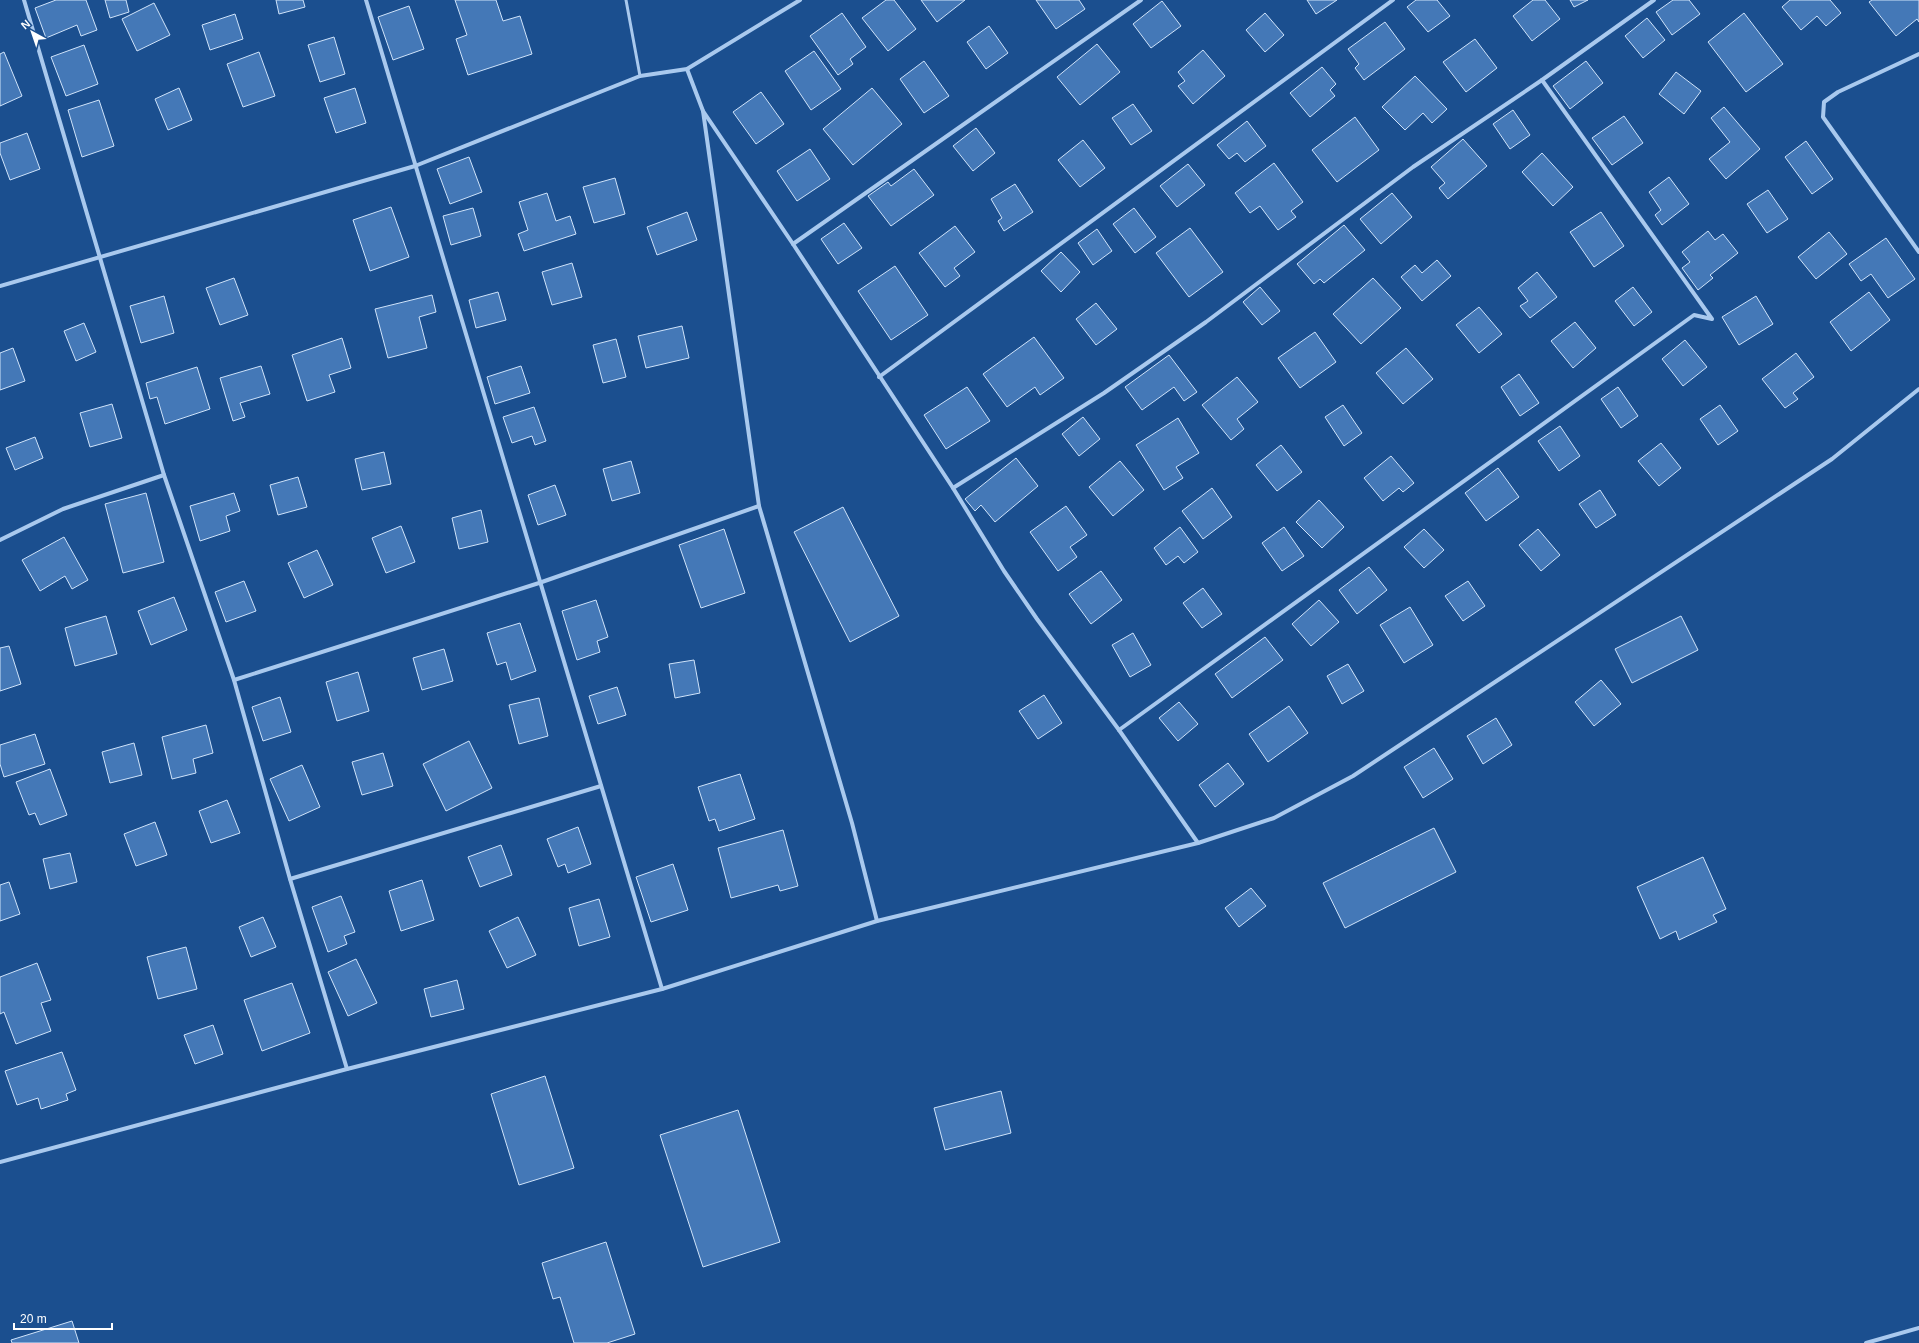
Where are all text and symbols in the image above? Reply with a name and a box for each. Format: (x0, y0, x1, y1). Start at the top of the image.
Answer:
north arrow (12, 12, 52, 52)
text: N (19, 17, 33, 31)
scale bar (14, 1305, 112, 1331)
text: 20 m (20, 1312, 47, 1326)

